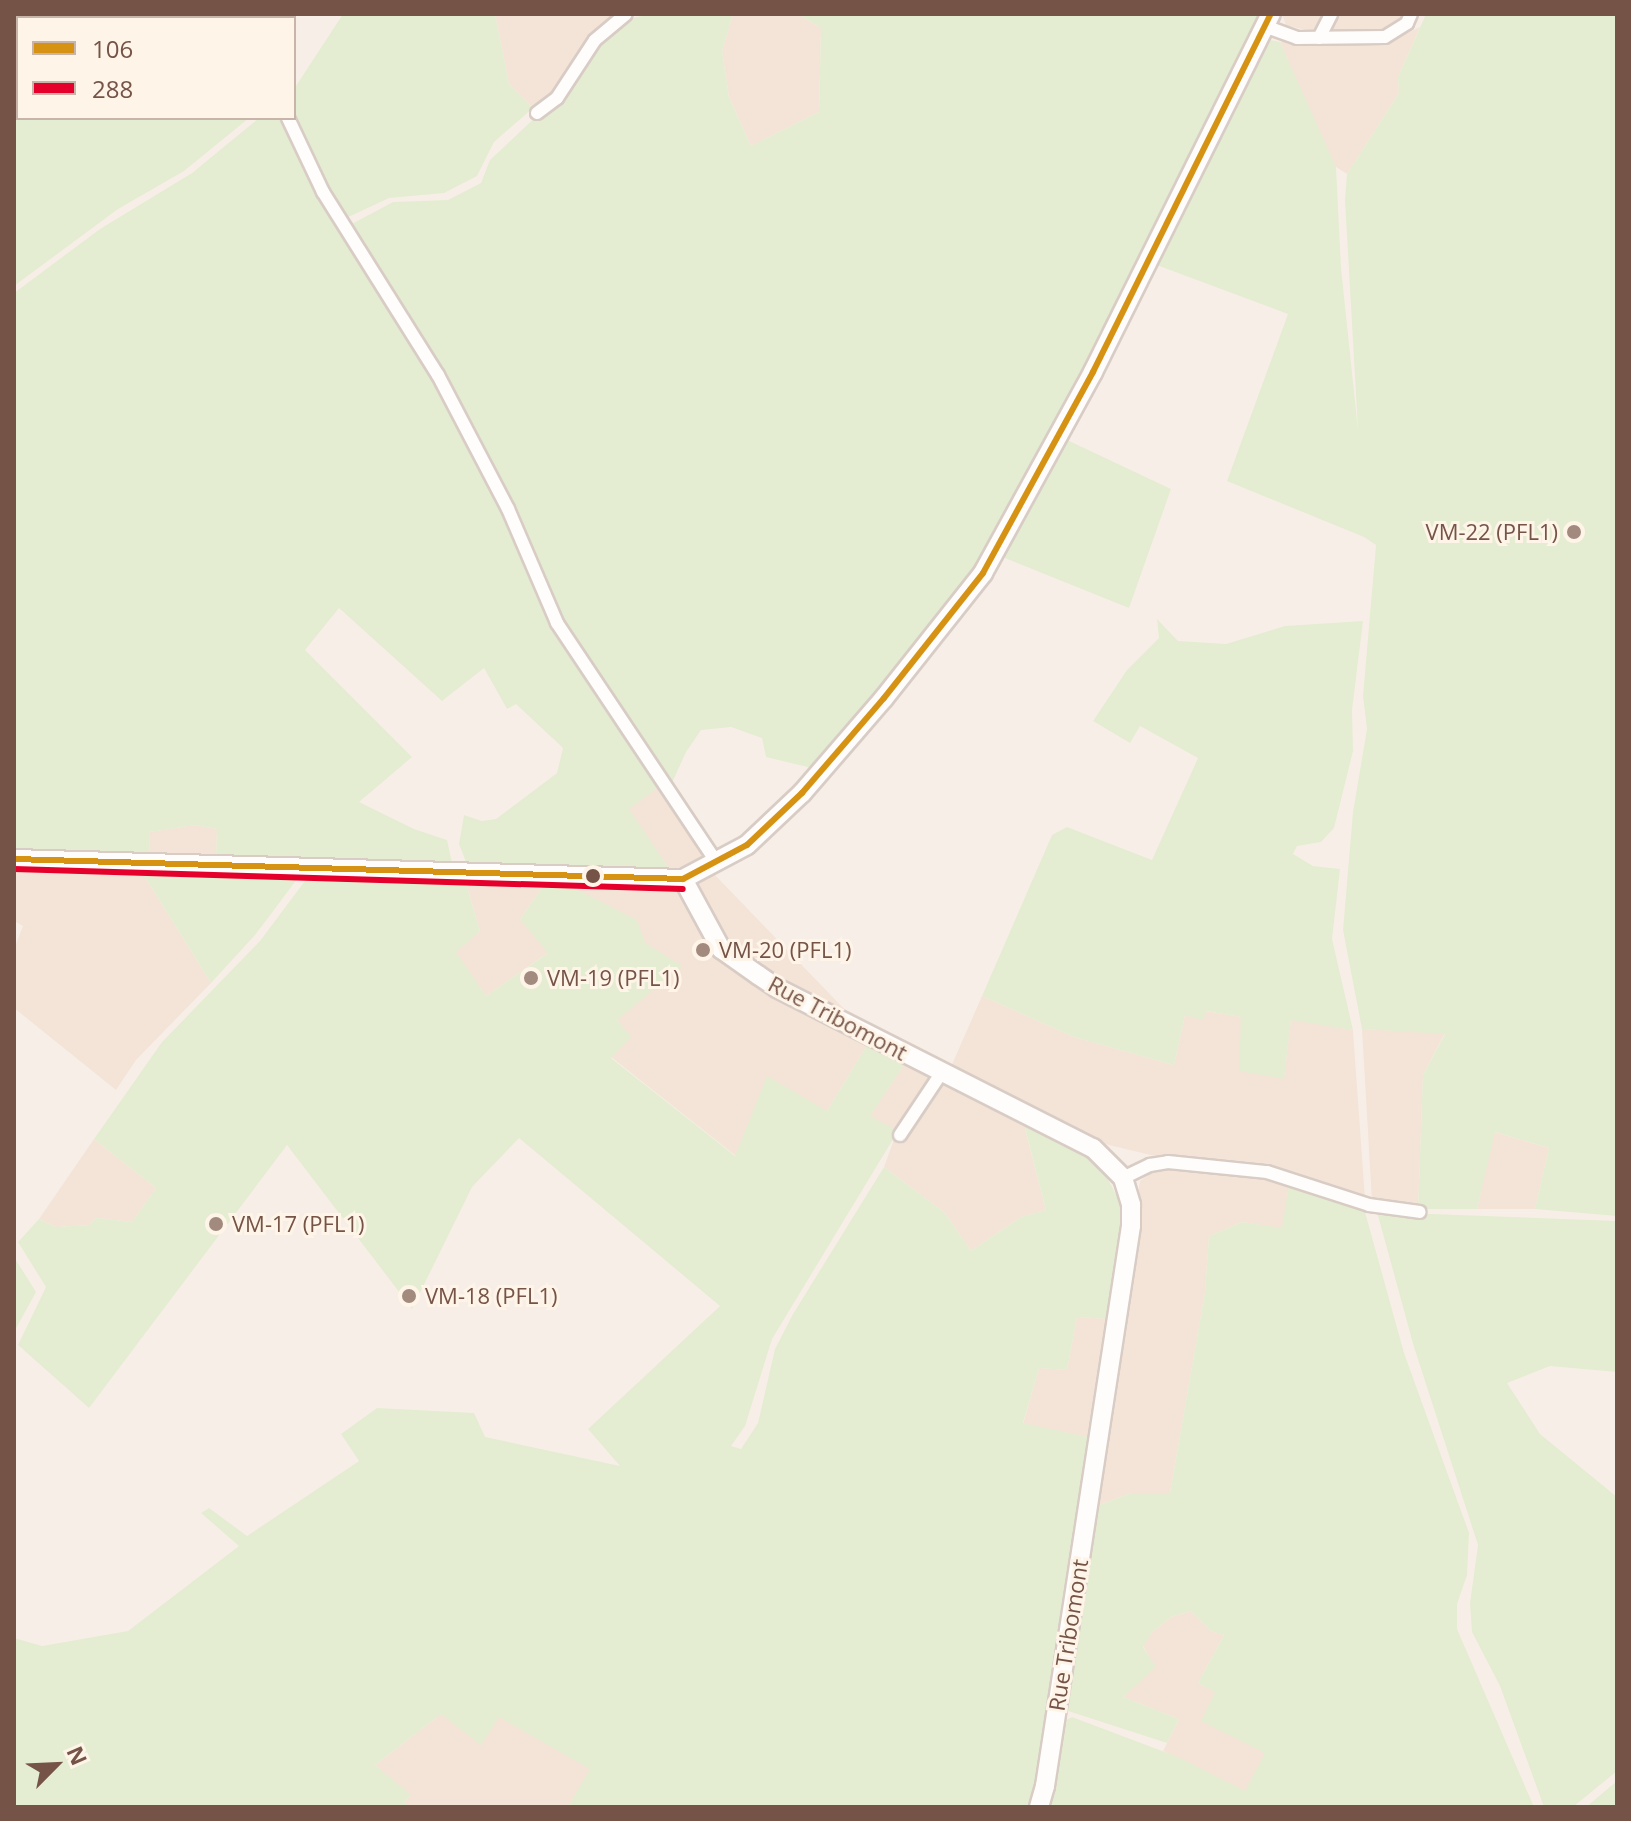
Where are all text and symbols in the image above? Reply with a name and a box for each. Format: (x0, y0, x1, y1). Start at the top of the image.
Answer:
legend (16, 16, 296, 120)
text: 106 (92, 32, 133, 65)
text: 288 (92, 72, 133, 105)
place label: VM-22 (PFL1) (1426, 519, 1558, 545)
marker: VM-22 (PFL1) (1565, 523, 1583, 541)
unlabelled marker (585, 868, 601, 884)
place label: VM-20 (PFL1) (719, 937, 851, 963)
marker: VM-20 (PFL1) (694, 941, 712, 959)
place label: VM-19 (PFL1) (547, 965, 679, 991)
marker: VM-19 (PFL1) (522, 969, 540, 987)
street label: Rue Tribomont (764, 970, 912, 1066)
place label: VM-17 (PFL1) (232, 1211, 364, 1237)
marker: VM-17 (PFL1) (207, 1215, 225, 1233)
place label: VM-18 (PFL1) (425, 1283, 557, 1309)
marker: VM-18 (PFL1) (400, 1287, 418, 1305)
street label: Rue Tribomont (1043, 1557, 1093, 1713)
north arrow (16, 1725, 96, 1805)
text: N (61, 1741, 95, 1770)

